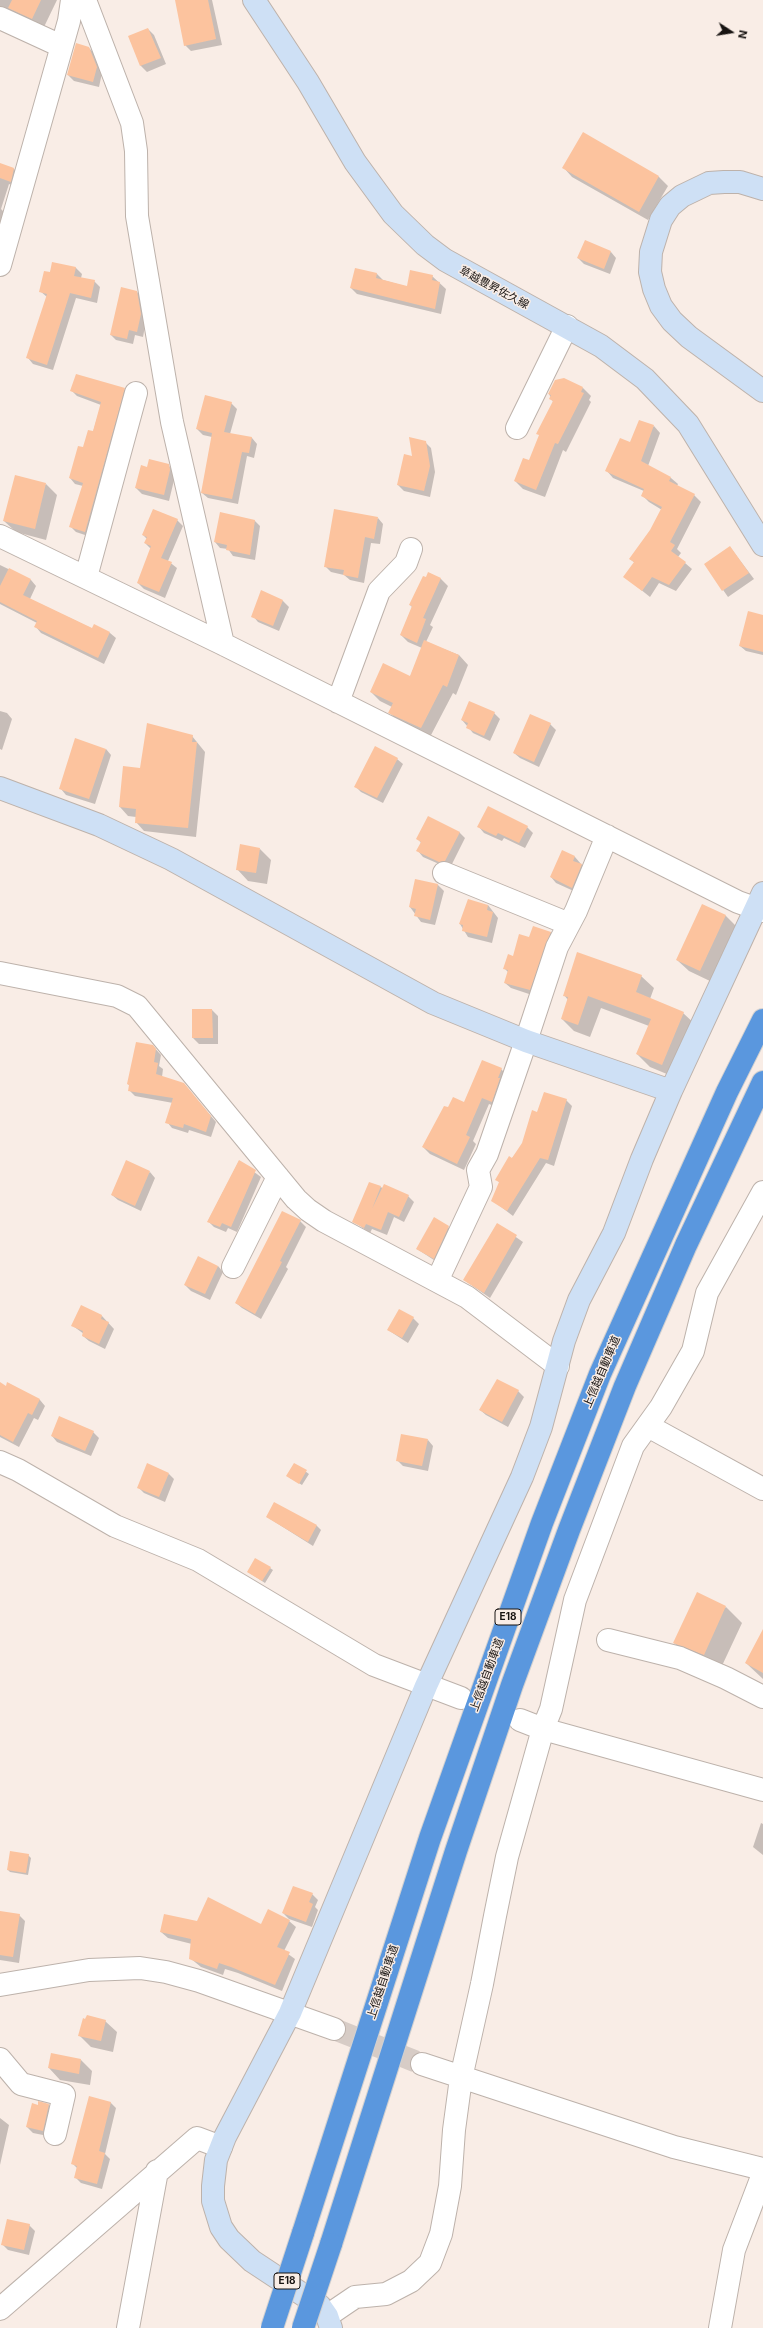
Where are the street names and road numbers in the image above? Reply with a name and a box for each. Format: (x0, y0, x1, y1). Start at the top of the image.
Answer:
street label: 草越豊昇佐久線 (457, 264, 531, 312)
street label: 上信越自動車道 (581, 1334, 623, 1410)
road number: E18 (495, 1609, 521, 1625)
street label: 上信越自動車道 (468, 1637, 506, 1713)
street label: 上信越自動車道 (365, 1943, 401, 2021)
road number: E18 (274, 2273, 300, 2289)

